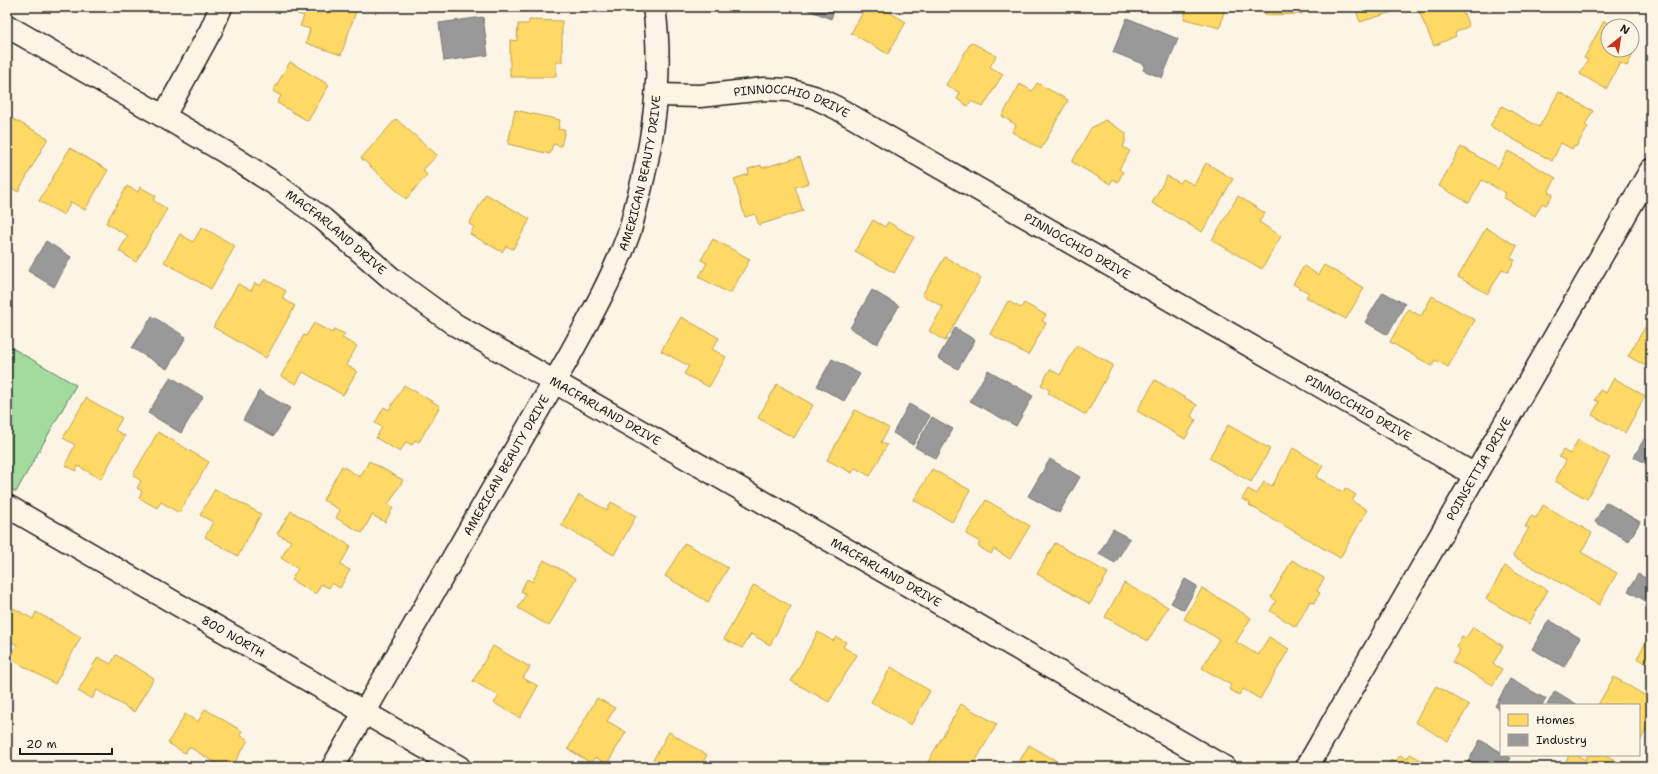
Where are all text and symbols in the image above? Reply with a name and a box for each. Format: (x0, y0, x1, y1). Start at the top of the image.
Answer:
north arrow (1600, 18, 1640, 58)
text: N (1617, 21, 1633, 39)
street label: PINNOCCHIO DRIVE (733, 81, 852, 122)
street label: AMERICAN BEAUTY DRIVE (615, 94, 664, 253)
street label: MACFARLAND DRIVE (282, 186, 390, 278)
street label: PINNOCCHIO DRIVE (1021, 209, 1133, 283)
street label: PINNOCCHIO DRIVE (1302, 371, 1414, 445)
street label: MACFARLAND DRIVE (547, 373, 664, 449)
street label: AMERICAN BEAUTY DRIVE (460, 392, 553, 538)
street label: POINSETTIA DRIVE (1443, 414, 1515, 524)
street label: MACFARLAND DRIVE (828, 534, 944, 611)
street label: 800 NORTH (198, 612, 268, 661)
legend (1500, 704, 1640, 756)
text: Homes (1536, 712, 1575, 728)
scale bar (20, 730, 112, 756)
text: Industry (1536, 732, 1587, 748)
text: 20 m (26, 736, 57, 752)

